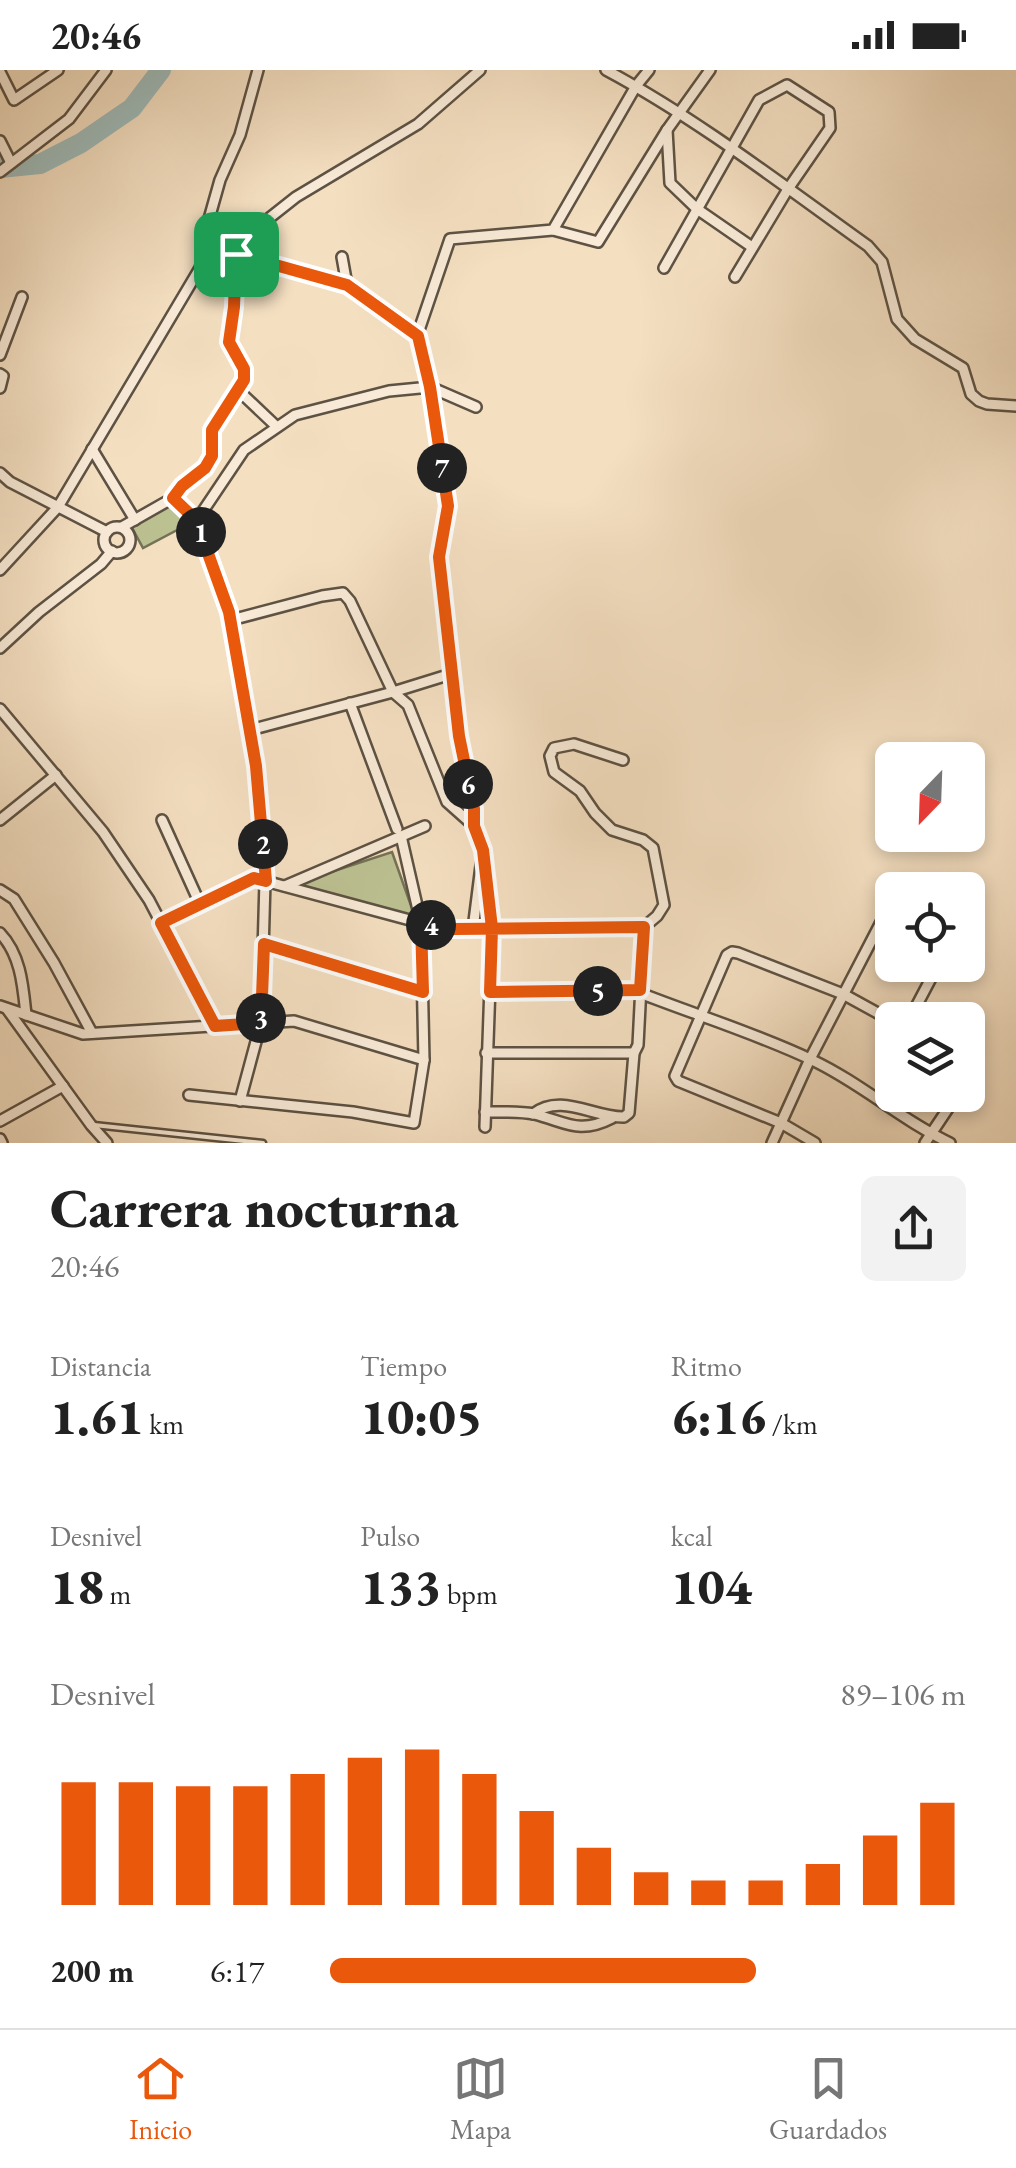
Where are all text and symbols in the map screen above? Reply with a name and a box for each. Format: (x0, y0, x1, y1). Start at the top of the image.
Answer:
text: 20:46 (50, 11, 141, 60)
pin (194, 212, 279, 297)
icon: arrive (209, 227, 264, 282)
pin: 7 (417, 443, 467, 493)
text: 7 (435, 450, 449, 486)
pin: 1 (176, 507, 226, 557)
text: 1 (194, 514, 208, 550)
north arrow (875, 742, 985, 852)
map controls (875, 742, 985, 1112)
pin: 6 (443, 759, 493, 809)
text: 6 (461, 766, 475, 802)
pin: 2 (238, 819, 288, 869)
text: 2 (256, 826, 270, 862)
button: locate (875, 872, 985, 982)
pin: 4 (406, 900, 456, 950)
text: 4 (424, 907, 438, 943)
pin: 5 (573, 966, 623, 1016)
text: 5 (591, 973, 605, 1009)
pin: 3 (236, 993, 286, 1043)
text: 3 (254, 1000, 268, 1036)
button: layers (875, 1002, 985, 1112)
text: Carrera nocturna (50, 1172, 458, 1243)
button: share (861, 1176, 966, 1281)
text: 20:46 (50, 1245, 119, 1287)
text: Distancia (50, 1348, 151, 1384)
text: Tiempo (360, 1348, 447, 1384)
text: Ritmo (671, 1348, 742, 1384)
text: 1.61 (50, 1384, 144, 1449)
text: 10:05 (360, 1384, 483, 1449)
text: 6:16 (671, 1384, 766, 1449)
text: km (144, 1406, 184, 1442)
text: /km (766, 1406, 818, 1442)
text: Desnivel (50, 1518, 142, 1554)
text: Pulso (360, 1518, 420, 1554)
text: kcal (671, 1518, 713, 1554)
text: 18 (50, 1554, 104, 1619)
text: 133 (360, 1554, 441, 1619)
text: 104 (671, 1554, 752, 1619)
text: m (104, 1576, 131, 1612)
text: bpm (441, 1576, 498, 1612)
text: Desnivel (50, 1673, 155, 1715)
text: 89–106 m (840, 1673, 966, 1715)
text: 200 m (50, 1950, 134, 1992)
text: 6:17 (210, 1950, 264, 1992)
tab: Inicio (129, 2051, 192, 2147)
tab: Mapa (450, 2051, 511, 2147)
tab: Guardados (769, 2051, 887, 2147)

